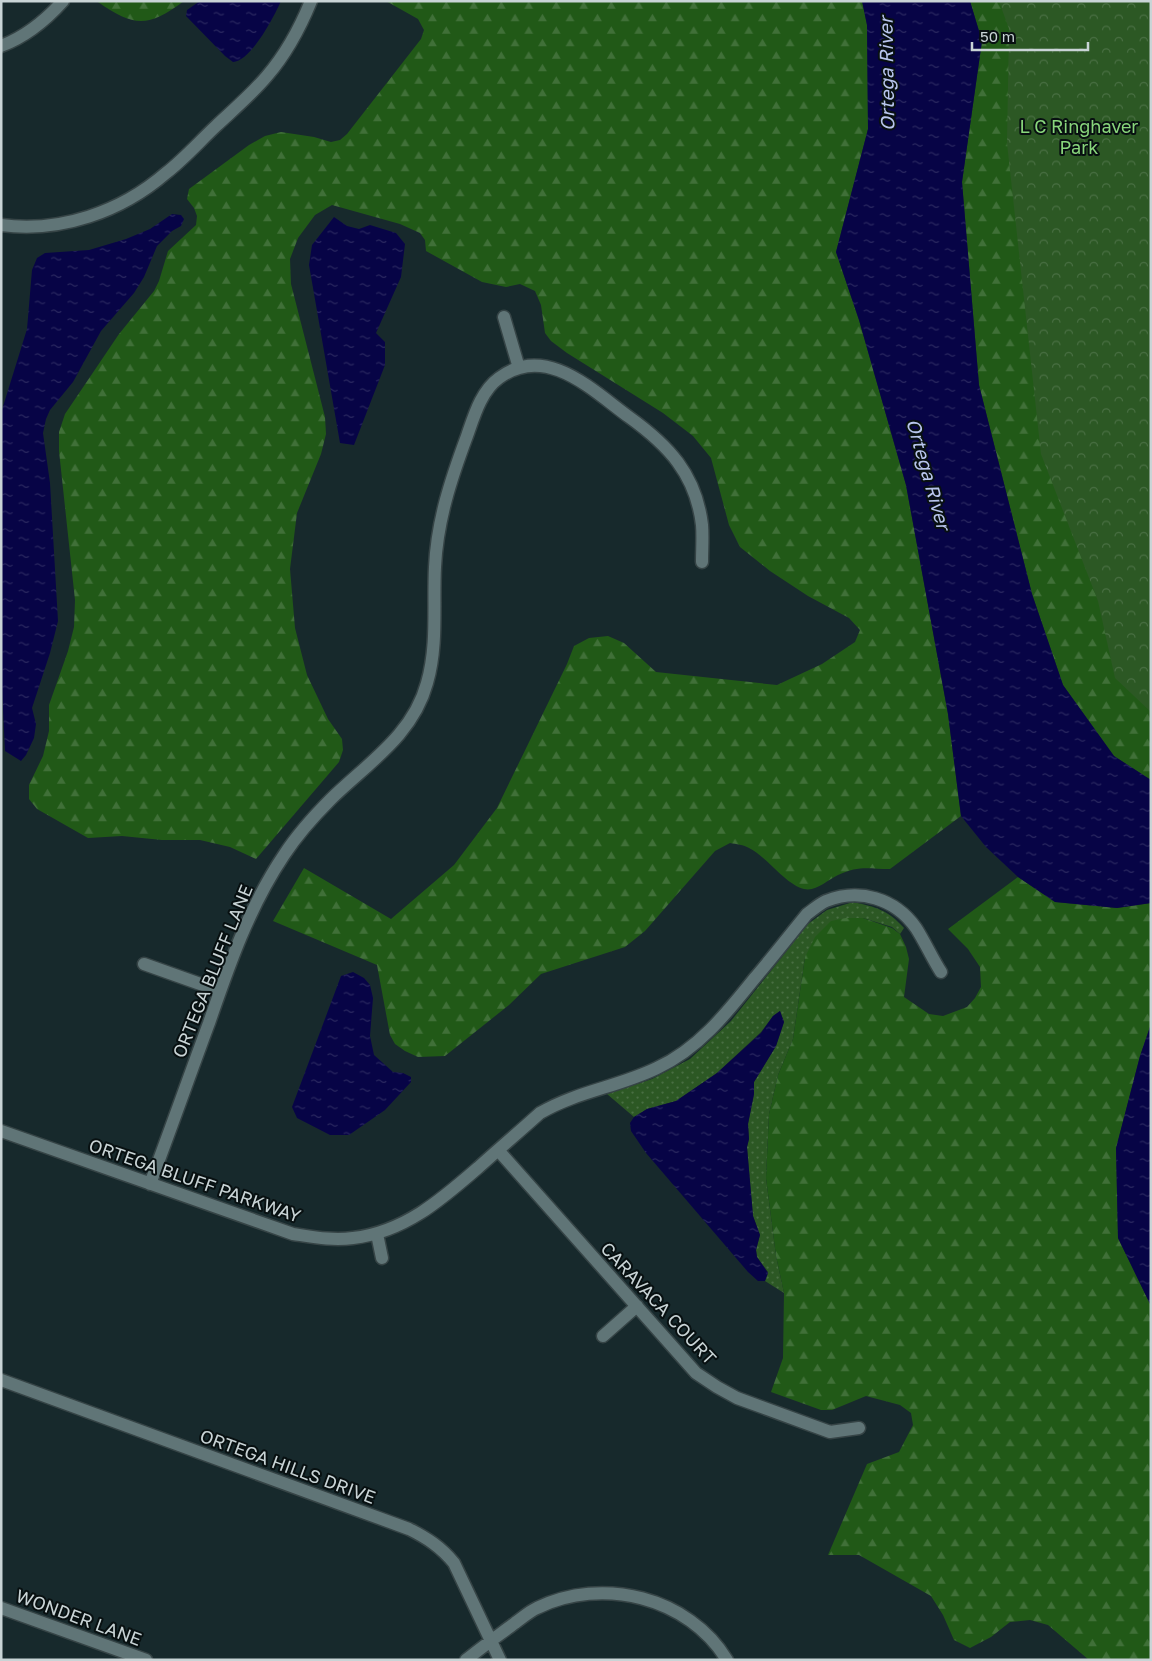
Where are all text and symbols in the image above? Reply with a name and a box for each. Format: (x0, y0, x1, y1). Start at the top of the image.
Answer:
water label: Ortega River (873, 14, 898, 131)
scale bar (972, 20, 1088, 52)
text: 50 m (980, 27, 1015, 45)
park label: L C Ringhaver Park (1020, 115, 1138, 158)
water label: Ortega River (902, 416, 957, 535)
street label: ORTEGA BLUFF LANE (167, 881, 257, 1061)
street label: ORTEGA BLUFF PARKWAY (86, 1133, 304, 1227)
street label: CARAVACA COURT (597, 1237, 721, 1369)
street label: ORTEGA HILLS DRIVE (197, 1424, 379, 1508)
street label: WONDER LANE (13, 1584, 145, 1650)

